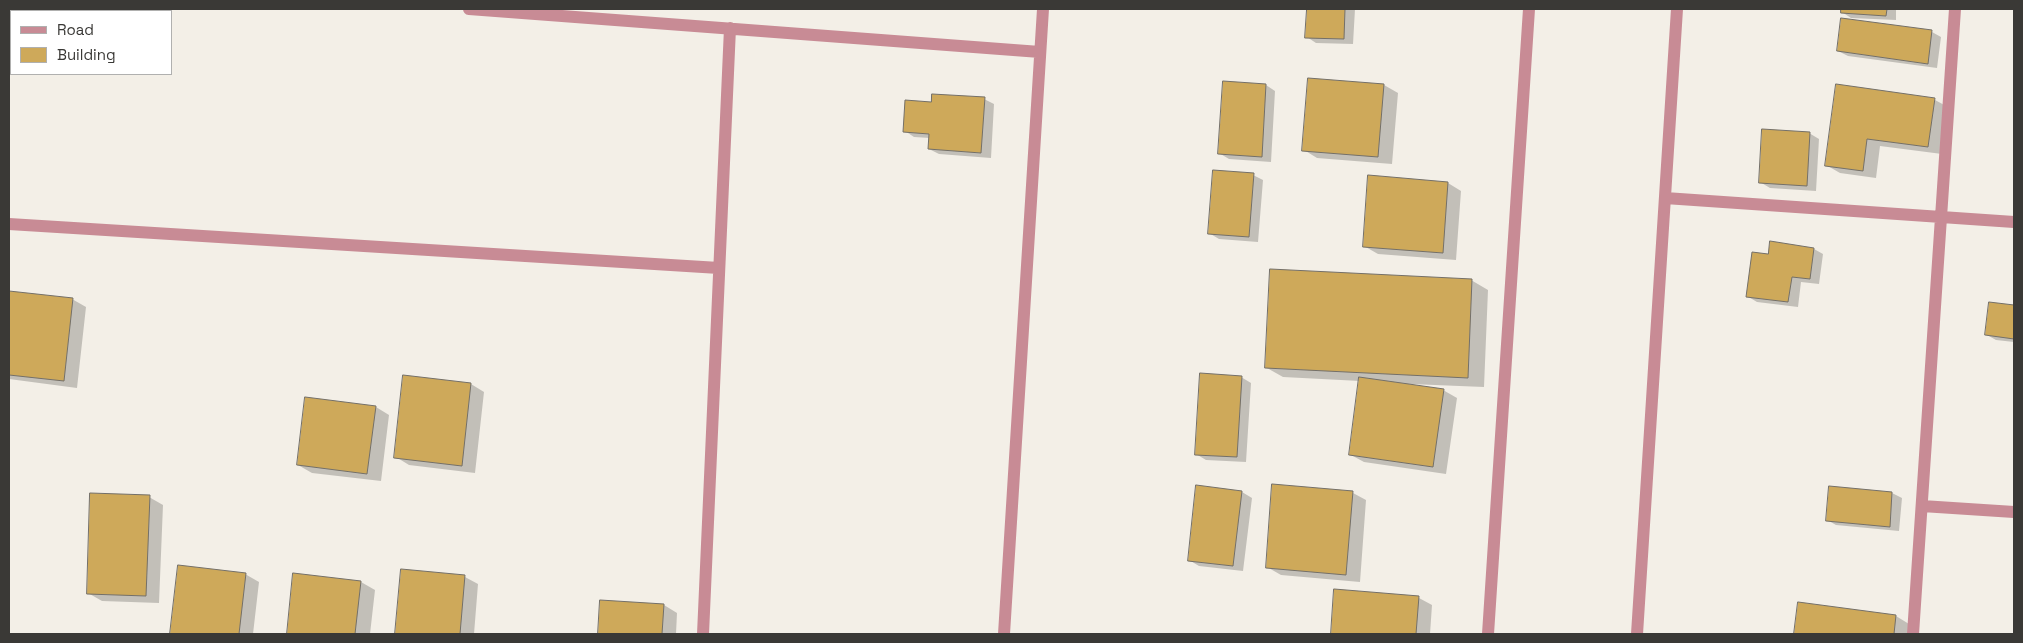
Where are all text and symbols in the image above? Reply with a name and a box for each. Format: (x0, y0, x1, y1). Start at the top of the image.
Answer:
legend (10, 10, 172, 75)
text: Road (57, 20, 94, 39)
text: Building (57, 45, 116, 64)

